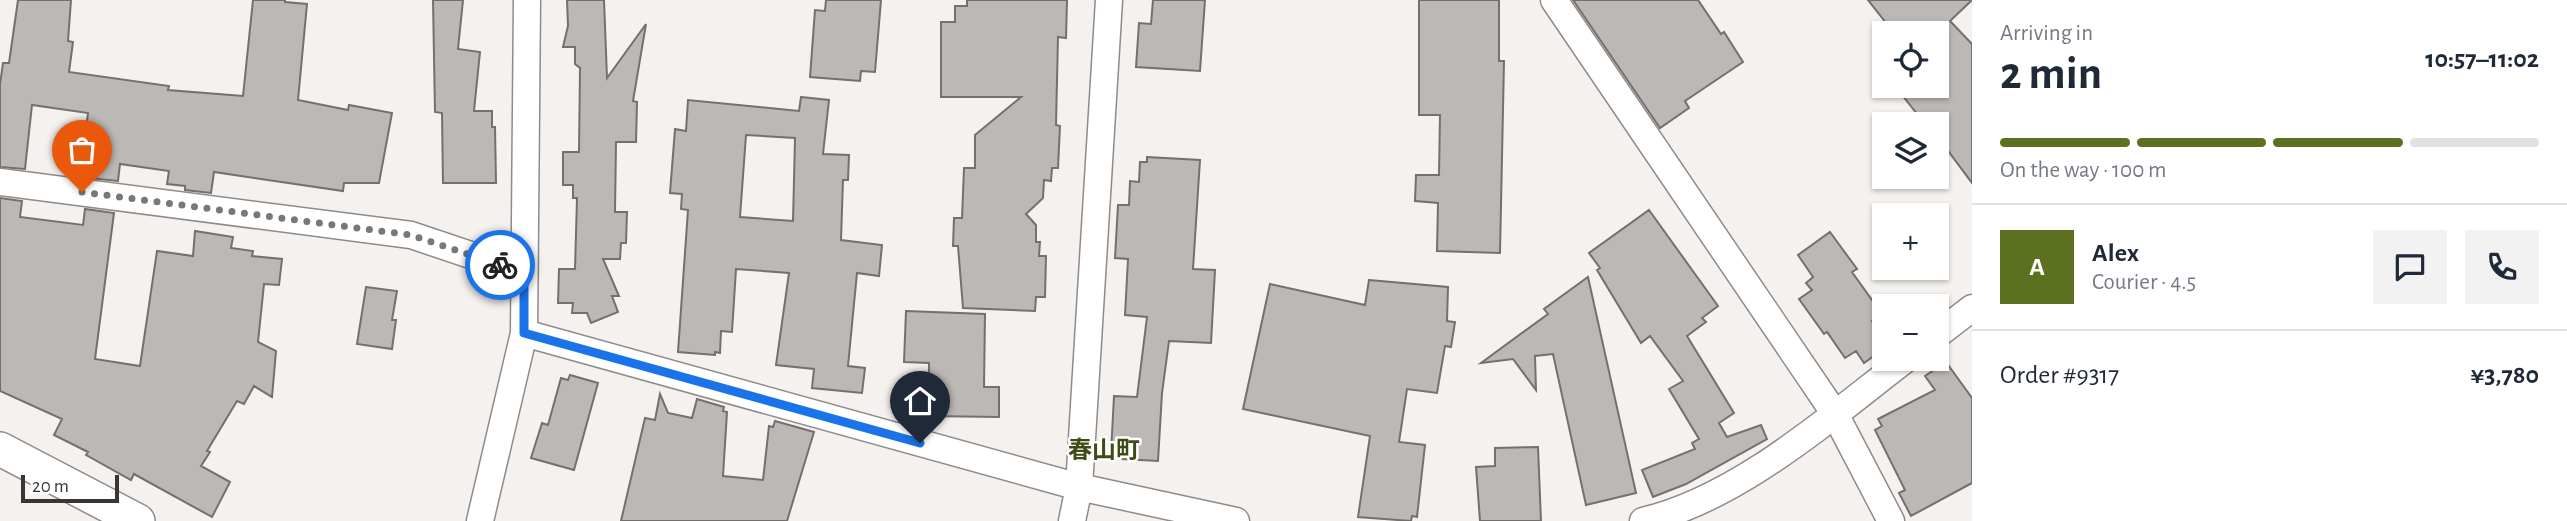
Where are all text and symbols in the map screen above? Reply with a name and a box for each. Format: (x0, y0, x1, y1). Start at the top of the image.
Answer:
map controls (1872, 21, 1949, 371)
button: locate (1872, 21, 1949, 98)
text: Arriving in (2000, 22, 2093, 45)
text: 10:57–11:02 (2425, 46, 2539, 72)
text: 2 min (2000, 51, 2102, 97)
button: layers (1872, 112, 1949, 189)
pin (52, 120, 112, 192)
icon: bag (63, 131, 101, 169)
text: On the way · 100 m (2000, 159, 2167, 182)
button: + (1872, 203, 1949, 280)
courier (465, 230, 535, 300)
button: chat (2373, 230, 2447, 304)
button: phone (2465, 230, 2539, 304)
text: Alex (2092, 240, 2139, 266)
icon: bike (481, 246, 519, 284)
text: A (2029, 254, 2045, 280)
text: Courier · 4.5 (2092, 271, 2196, 294)
button: − (1872, 294, 1949, 371)
text: Order #9317 (2000, 362, 2119, 388)
text: ¥3,780 (2471, 362, 2539, 388)
pin (890, 371, 950, 443)
icon: home (901, 382, 939, 420)
district label: 春山町 (1068, 437, 1140, 463)
scale bar (21, 472, 119, 504)
text: 20 m (32, 477, 69, 496)

